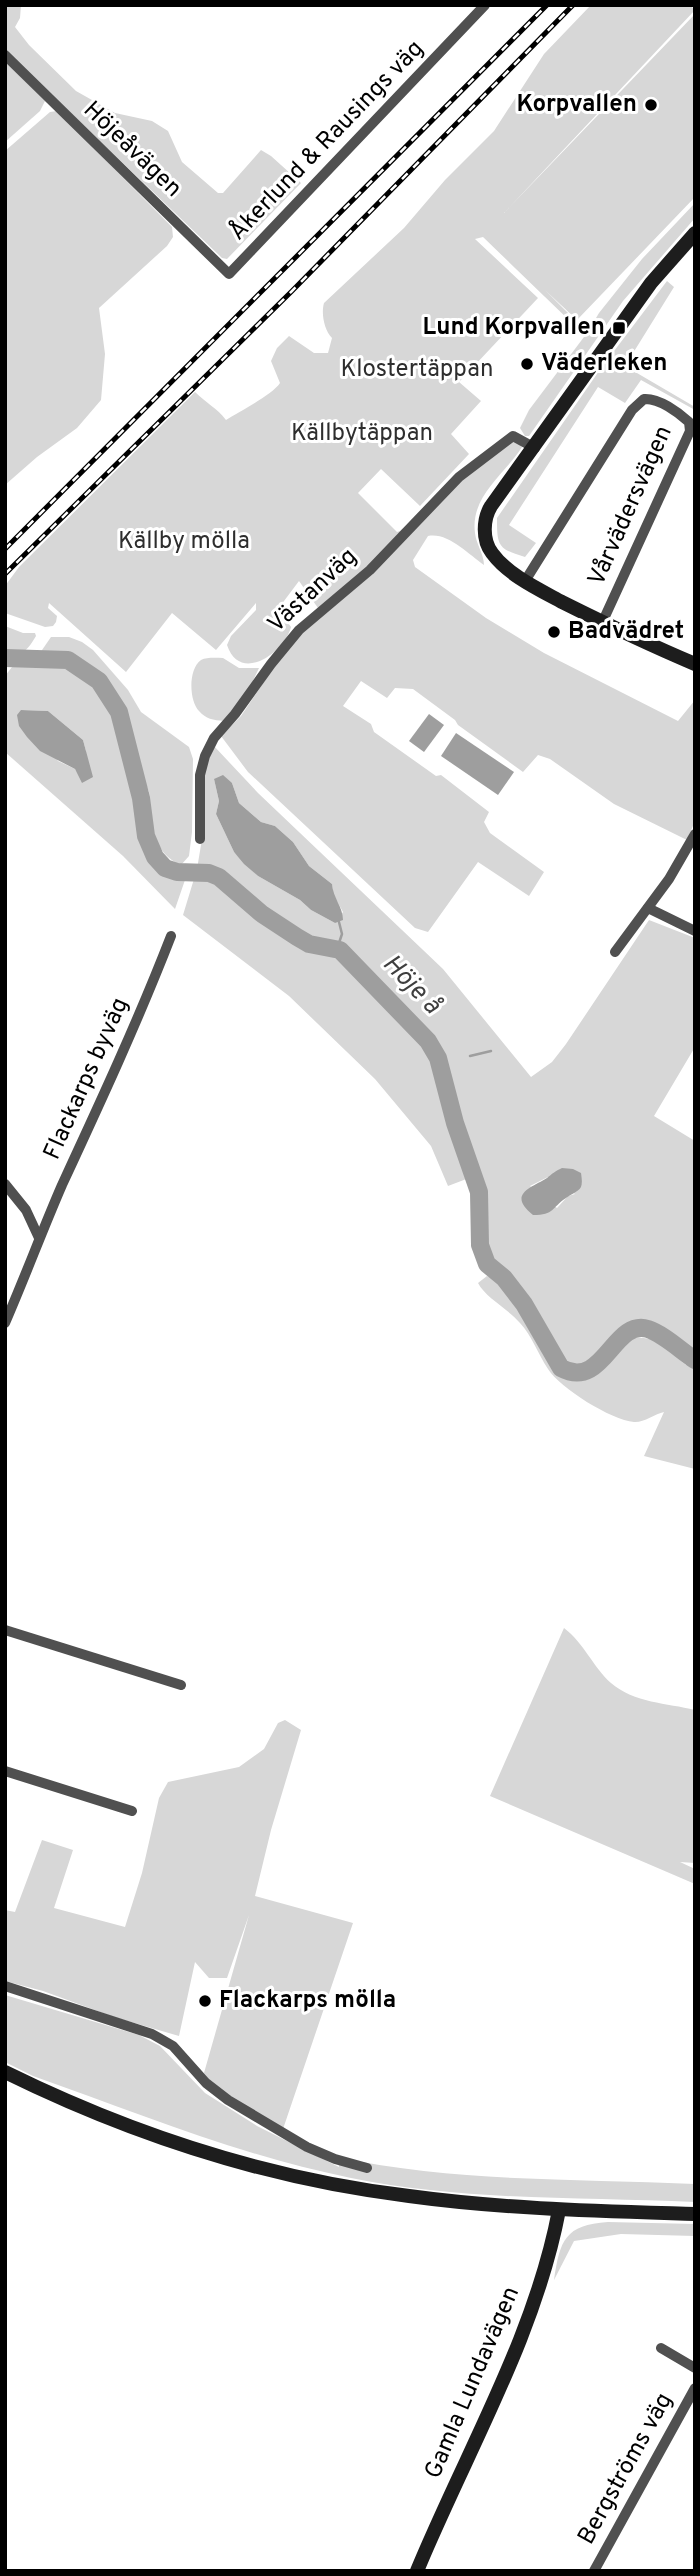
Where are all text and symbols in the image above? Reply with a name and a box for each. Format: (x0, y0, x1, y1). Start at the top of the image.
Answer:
street label: Åkerlund & Rausings väg (223, 34, 431, 247)
place label: Korpvallen (517, 90, 637, 120)
street label: Höjeåvägen (76, 96, 188, 204)
marker: Korpvallen (643, 97, 659, 113)
place label: Lund Korpvallen (423, 313, 605, 343)
marker: Lund Korpvallen (611, 320, 627, 336)
place label: Väderleken (541, 349, 667, 379)
park label: Klostertäppan (340, 355, 494, 385)
marker: Väderleken (519, 356, 535, 372)
park label: Källbytäppan (291, 419, 433, 449)
street label: Vårvädersvägen (582, 421, 680, 591)
park label: Källby mölla (118, 527, 250, 557)
street label: Västanväg (262, 542, 364, 640)
place label: Badvädret (568, 617, 684, 647)
marker: Badvädret (546, 624, 562, 640)
water label: Höje å (375, 948, 448, 1022)
street label: Flackarps byväg (38, 993, 136, 1165)
place label: Flackarps mölla (219, 1986, 396, 2016)
marker: Flackarps mölla (197, 1993, 213, 2009)
street label: Gamla Lundavägen (419, 2282, 527, 2484)
street label: Bergströms väg (572, 2388, 680, 2550)

